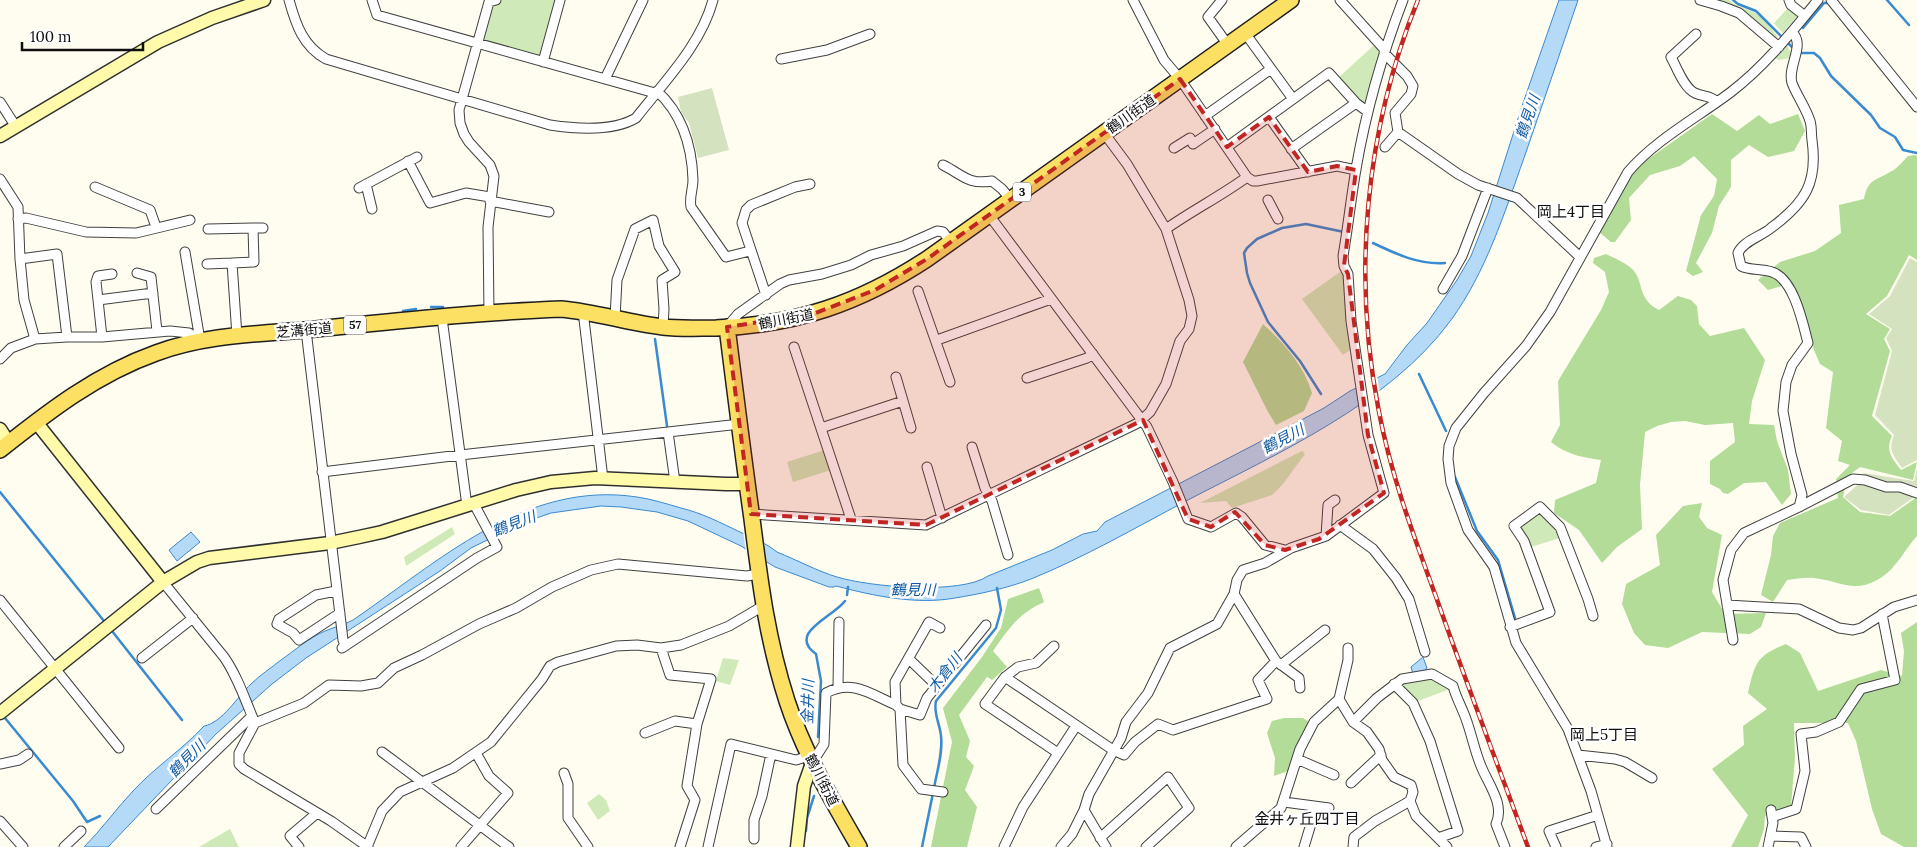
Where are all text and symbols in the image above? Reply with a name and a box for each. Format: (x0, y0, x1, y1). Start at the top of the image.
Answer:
scale bar (22, 20, 144, 52)
text: 100 m (30, 27, 71, 46)
street label: 鶴川街道 (1103, 91, 1159, 137)
water label: 鶴見川 (1511, 91, 1544, 141)
road number: 3 (1013, 182, 1031, 202)
district label: 岡上4丁目 (1537, 202, 1605, 221)
street label: 鶴川街道 (757, 305, 815, 333)
road number: 57 (344, 316, 366, 334)
street label: 芝溝街道 (275, 319, 333, 341)
water label: 鶴見川 (1258, 419, 1309, 458)
water label: 鶴見川 (489, 506, 540, 540)
water label: 鶴見川 (890, 580, 937, 599)
water label: 木倉川 (923, 648, 967, 696)
water label: 金井川 (798, 677, 817, 725)
district label: 岡上5丁目 (1570, 725, 1638, 744)
water label: 鶴見川 (164, 735, 211, 781)
street label: 鶴川街道 (801, 751, 843, 809)
district label: 金井ヶ丘四丁目 (1254, 809, 1360, 828)

